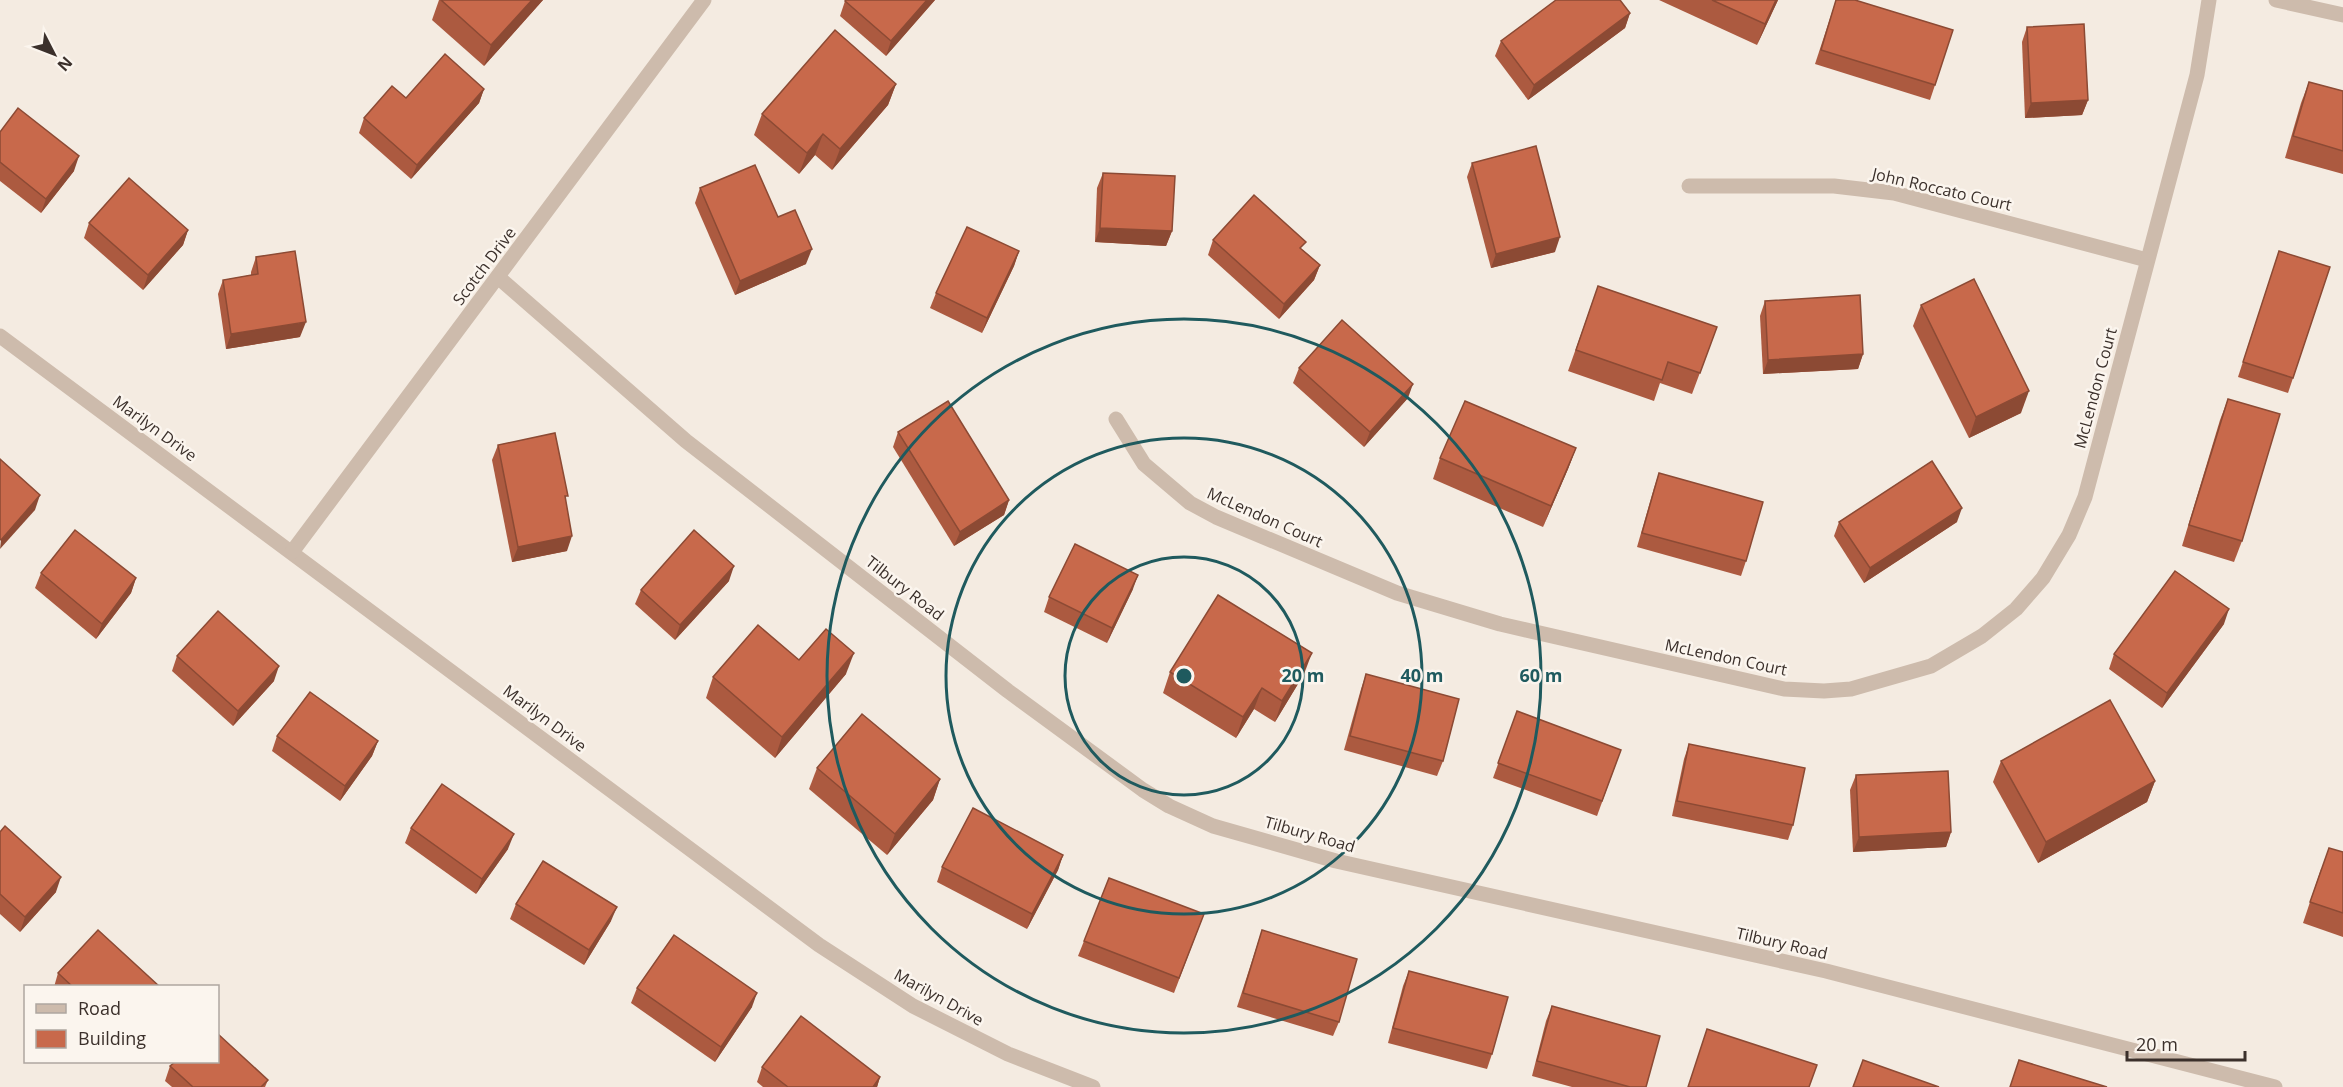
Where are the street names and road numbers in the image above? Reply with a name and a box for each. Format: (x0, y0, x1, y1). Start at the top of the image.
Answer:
street label: John Roccato Court (1868, 162, 2014, 216)
street label: Scotch Drive (447, 222, 521, 310)
street label: McLendon Court (2068, 325, 2122, 451)
street label: Marilyn Drive (108, 390, 202, 466)
street label: McLendon Court (1204, 482, 1327, 552)
street label: Tilbury Road (861, 551, 949, 625)
street label: McLendon Court (1663, 633, 1789, 681)
street label: Marilyn Drive (499, 679, 591, 757)
street label: Tilbury Road (1262, 811, 1358, 857)
street label: Tilbury Road (1734, 922, 1830, 964)
street label: Marilyn Drive (890, 963, 988, 1031)

